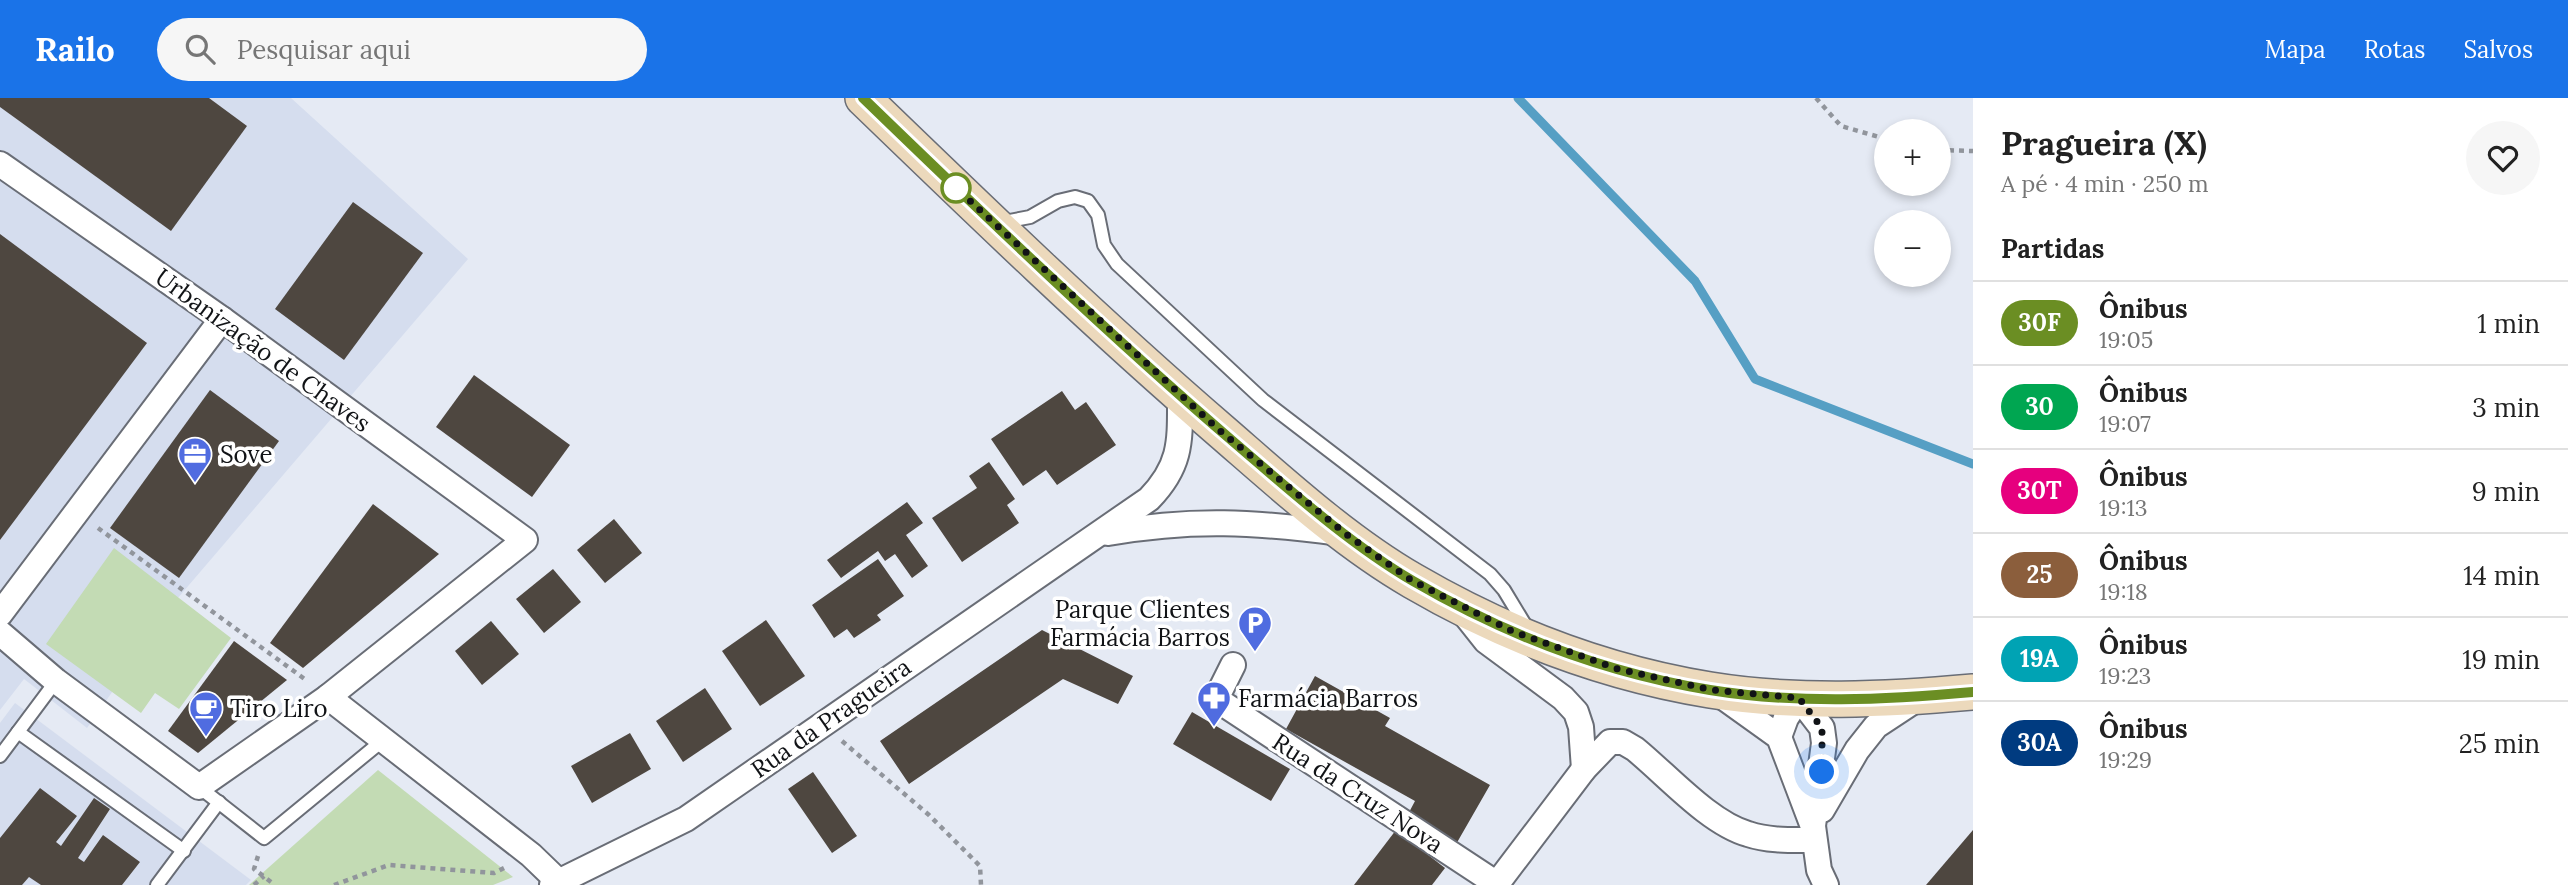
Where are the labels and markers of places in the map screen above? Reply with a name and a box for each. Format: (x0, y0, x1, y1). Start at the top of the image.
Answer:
unlabelled marker (941, 173, 971, 203)
office icon: Sove (176, 435, 214, 484)
place label: Sove (220, 439, 273, 470)
place label: Parque Clientes Farmácia Barros (1050, 594, 1230, 653)
parking icon: Parque Clientes Farmácia Barros (1236, 604, 1274, 653)
pharmacy icon: Farmácia Barros (1195, 679, 1233, 728)
place label: Farmácia Barros (1238, 683, 1418, 714)
cafe icon: Tiro Liro (187, 689, 225, 738)
place label: Tiro Liro (230, 693, 328, 724)

